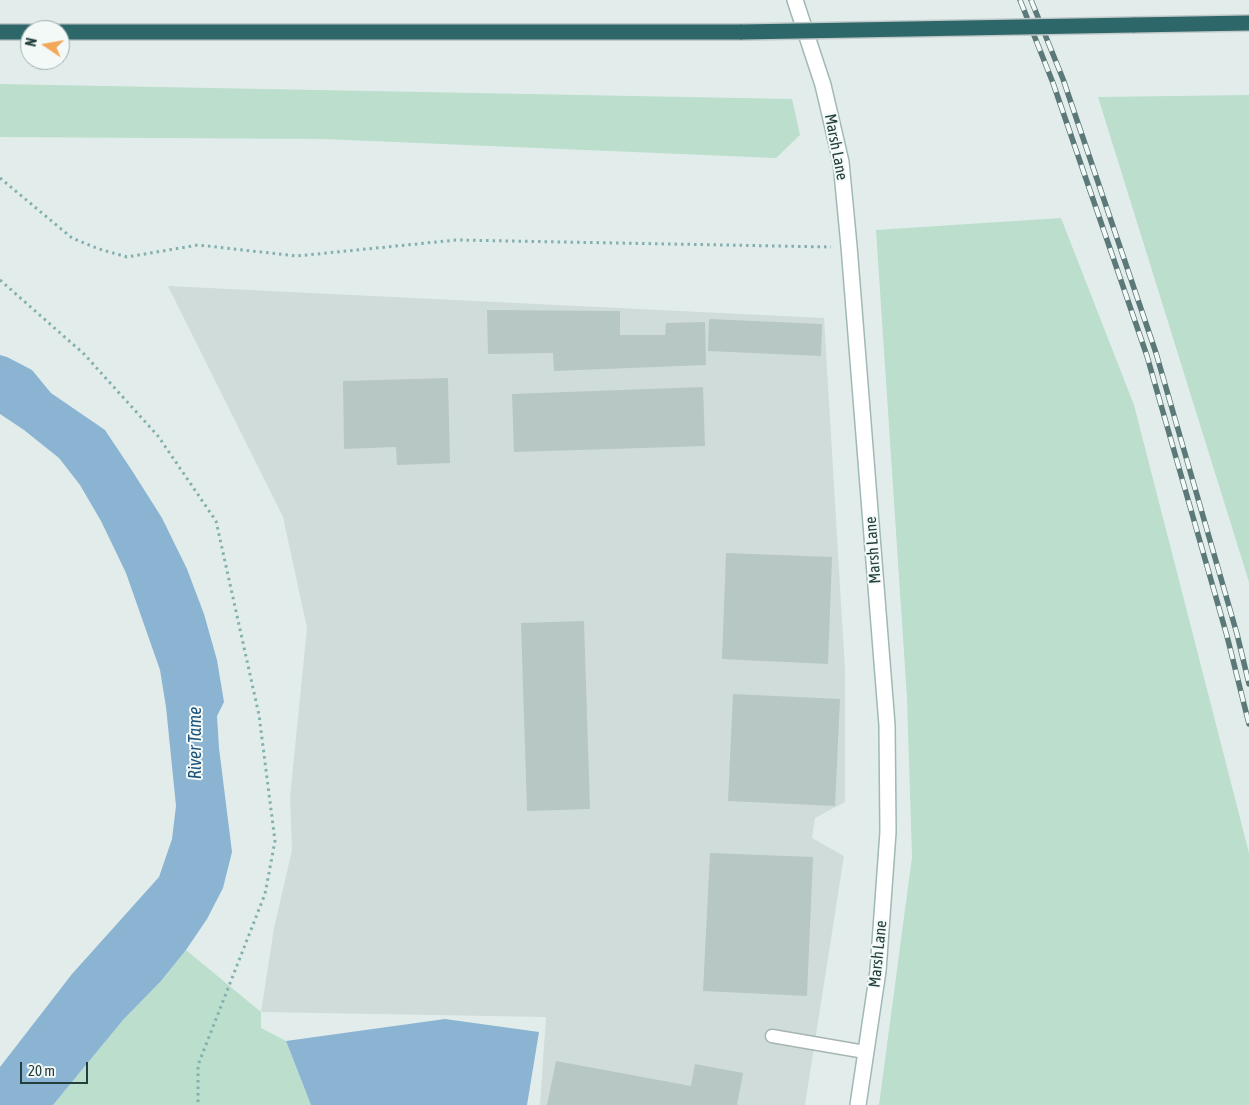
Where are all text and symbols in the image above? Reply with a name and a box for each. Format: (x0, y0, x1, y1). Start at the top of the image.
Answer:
north arrow (20, 20, 70, 70)
text: N (23, 36, 40, 48)
street label: Marsh Lane (820, 112, 852, 182)
street label: Marsh Lane (861, 516, 885, 584)
water label: River Tame (184, 707, 206, 779)
street label: Marsh Lane (865, 920, 891, 988)
scale bar (22, 1052, 90, 1084)
text: 20 m (28, 1062, 55, 1079)

